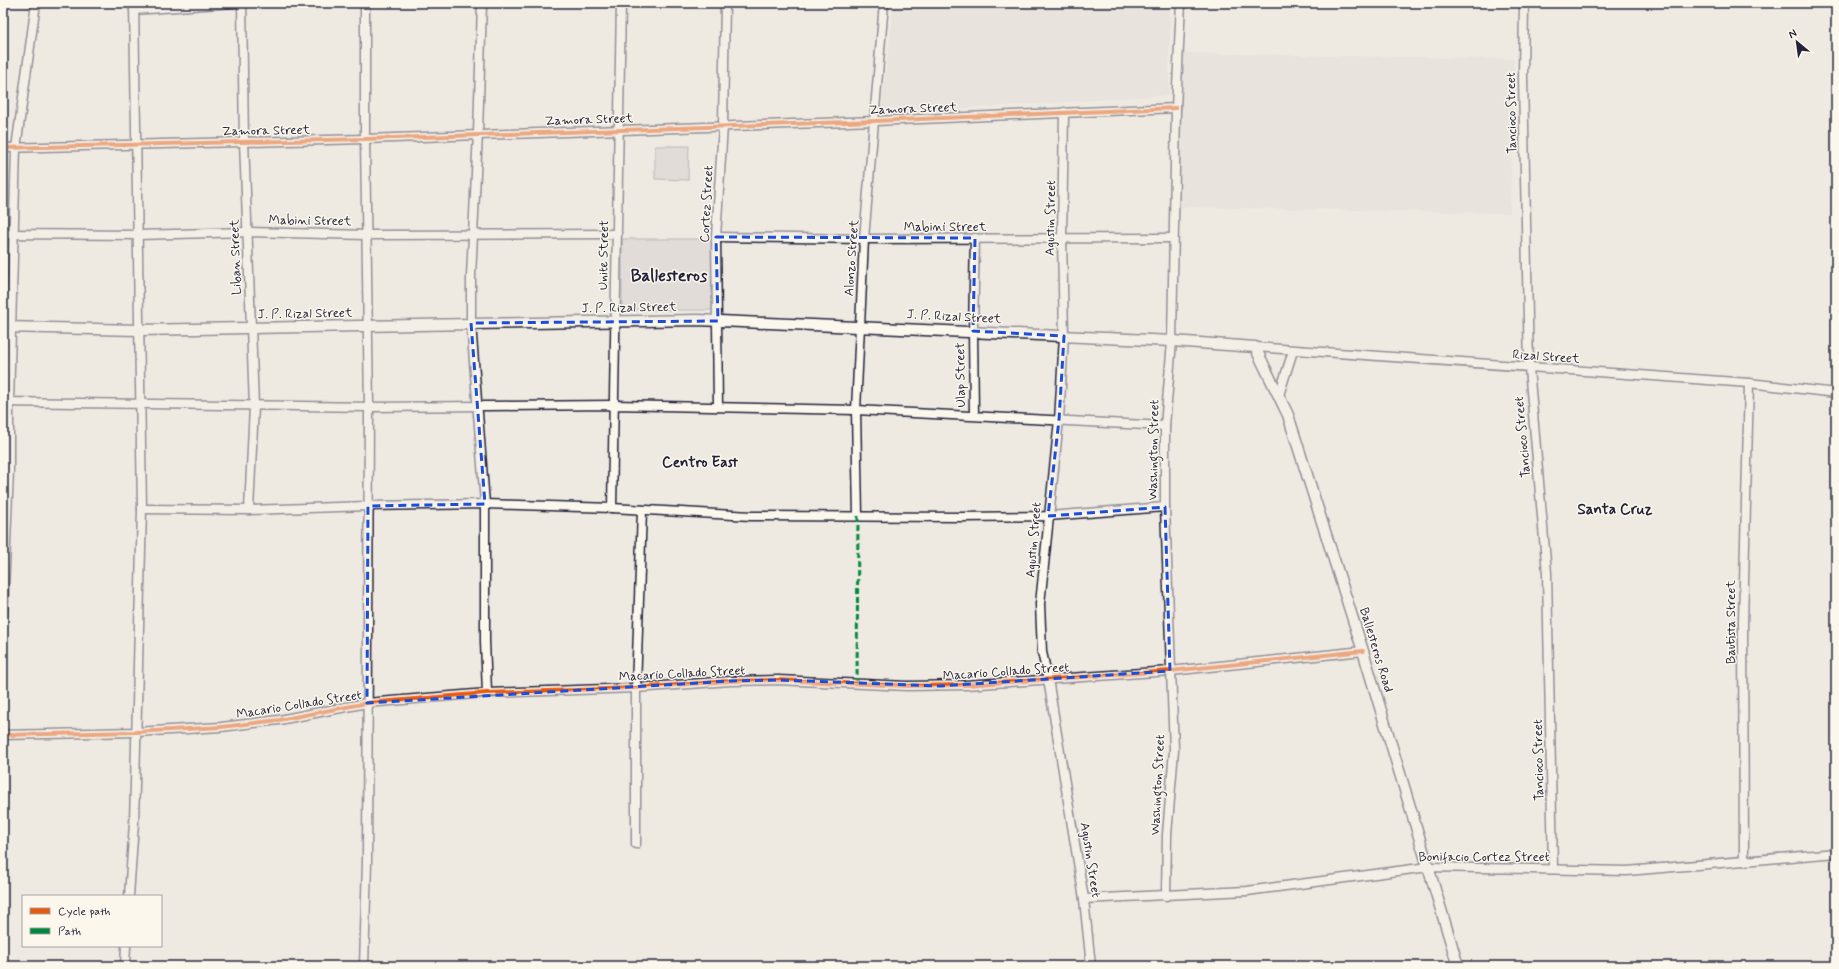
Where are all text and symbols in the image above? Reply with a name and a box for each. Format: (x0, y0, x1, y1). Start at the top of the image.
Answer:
north arrow (1777, 22, 1817, 62)
text: N (1786, 26, 1799, 42)
street label: Tancioco Street (1503, 72, 1521, 154)
street label: Zamora Street (869, 99, 958, 119)
street label: Zamora Street (545, 110, 634, 130)
street label: Zamora Street (222, 122, 311, 140)
street label: Cortez Street (696, 165, 718, 243)
street label: Agustin Street (1042, 180, 1060, 256)
street label: Mabini Street (269, 212, 352, 230)
street label: Liban Street (226, 218, 246, 295)
street label: Alonzo Street (841, 219, 863, 297)
street label: Mabini Street (904, 219, 987, 236)
street label: Unite Street (595, 220, 613, 290)
district label: Ballesteros (631, 265, 708, 287)
street label: J. P. Rizal Street (581, 299, 677, 317)
street label: J. P. Rizal Street (257, 305, 353, 323)
street label: J. P. Rizal Street (906, 306, 1002, 328)
street label: Ulap Street (952, 342, 970, 408)
street label: Rizal Street (1512, 346, 1580, 368)
street label: Tancioco Street (1511, 396, 1535, 478)
street label: Washington Street (1145, 399, 1165, 501)
district label: Centro East (662, 453, 739, 473)
district label: Santa Cruz (1578, 500, 1653, 520)
street label: Agustin Street (1022, 501, 1046, 579)
street label: Bautista Street (1723, 580, 1740, 664)
street label: Ballesteros Road (1355, 605, 1397, 695)
street label: Macario Collado Street (942, 659, 1070, 685)
street label: Macario Collado Street (618, 662, 746, 686)
street label: Macario Collado Street (235, 687, 363, 723)
street label: Tancioco Street (1530, 719, 1548, 801)
street label: Washington Street (1147, 734, 1171, 836)
street label: Agustin Street (1076, 821, 1104, 899)
street label: Bonifacio Cortez Street (1418, 849, 1550, 866)
legend (22, 895, 162, 947)
text: Cycle path (58, 904, 110, 920)
text: Path (58, 924, 81, 940)

